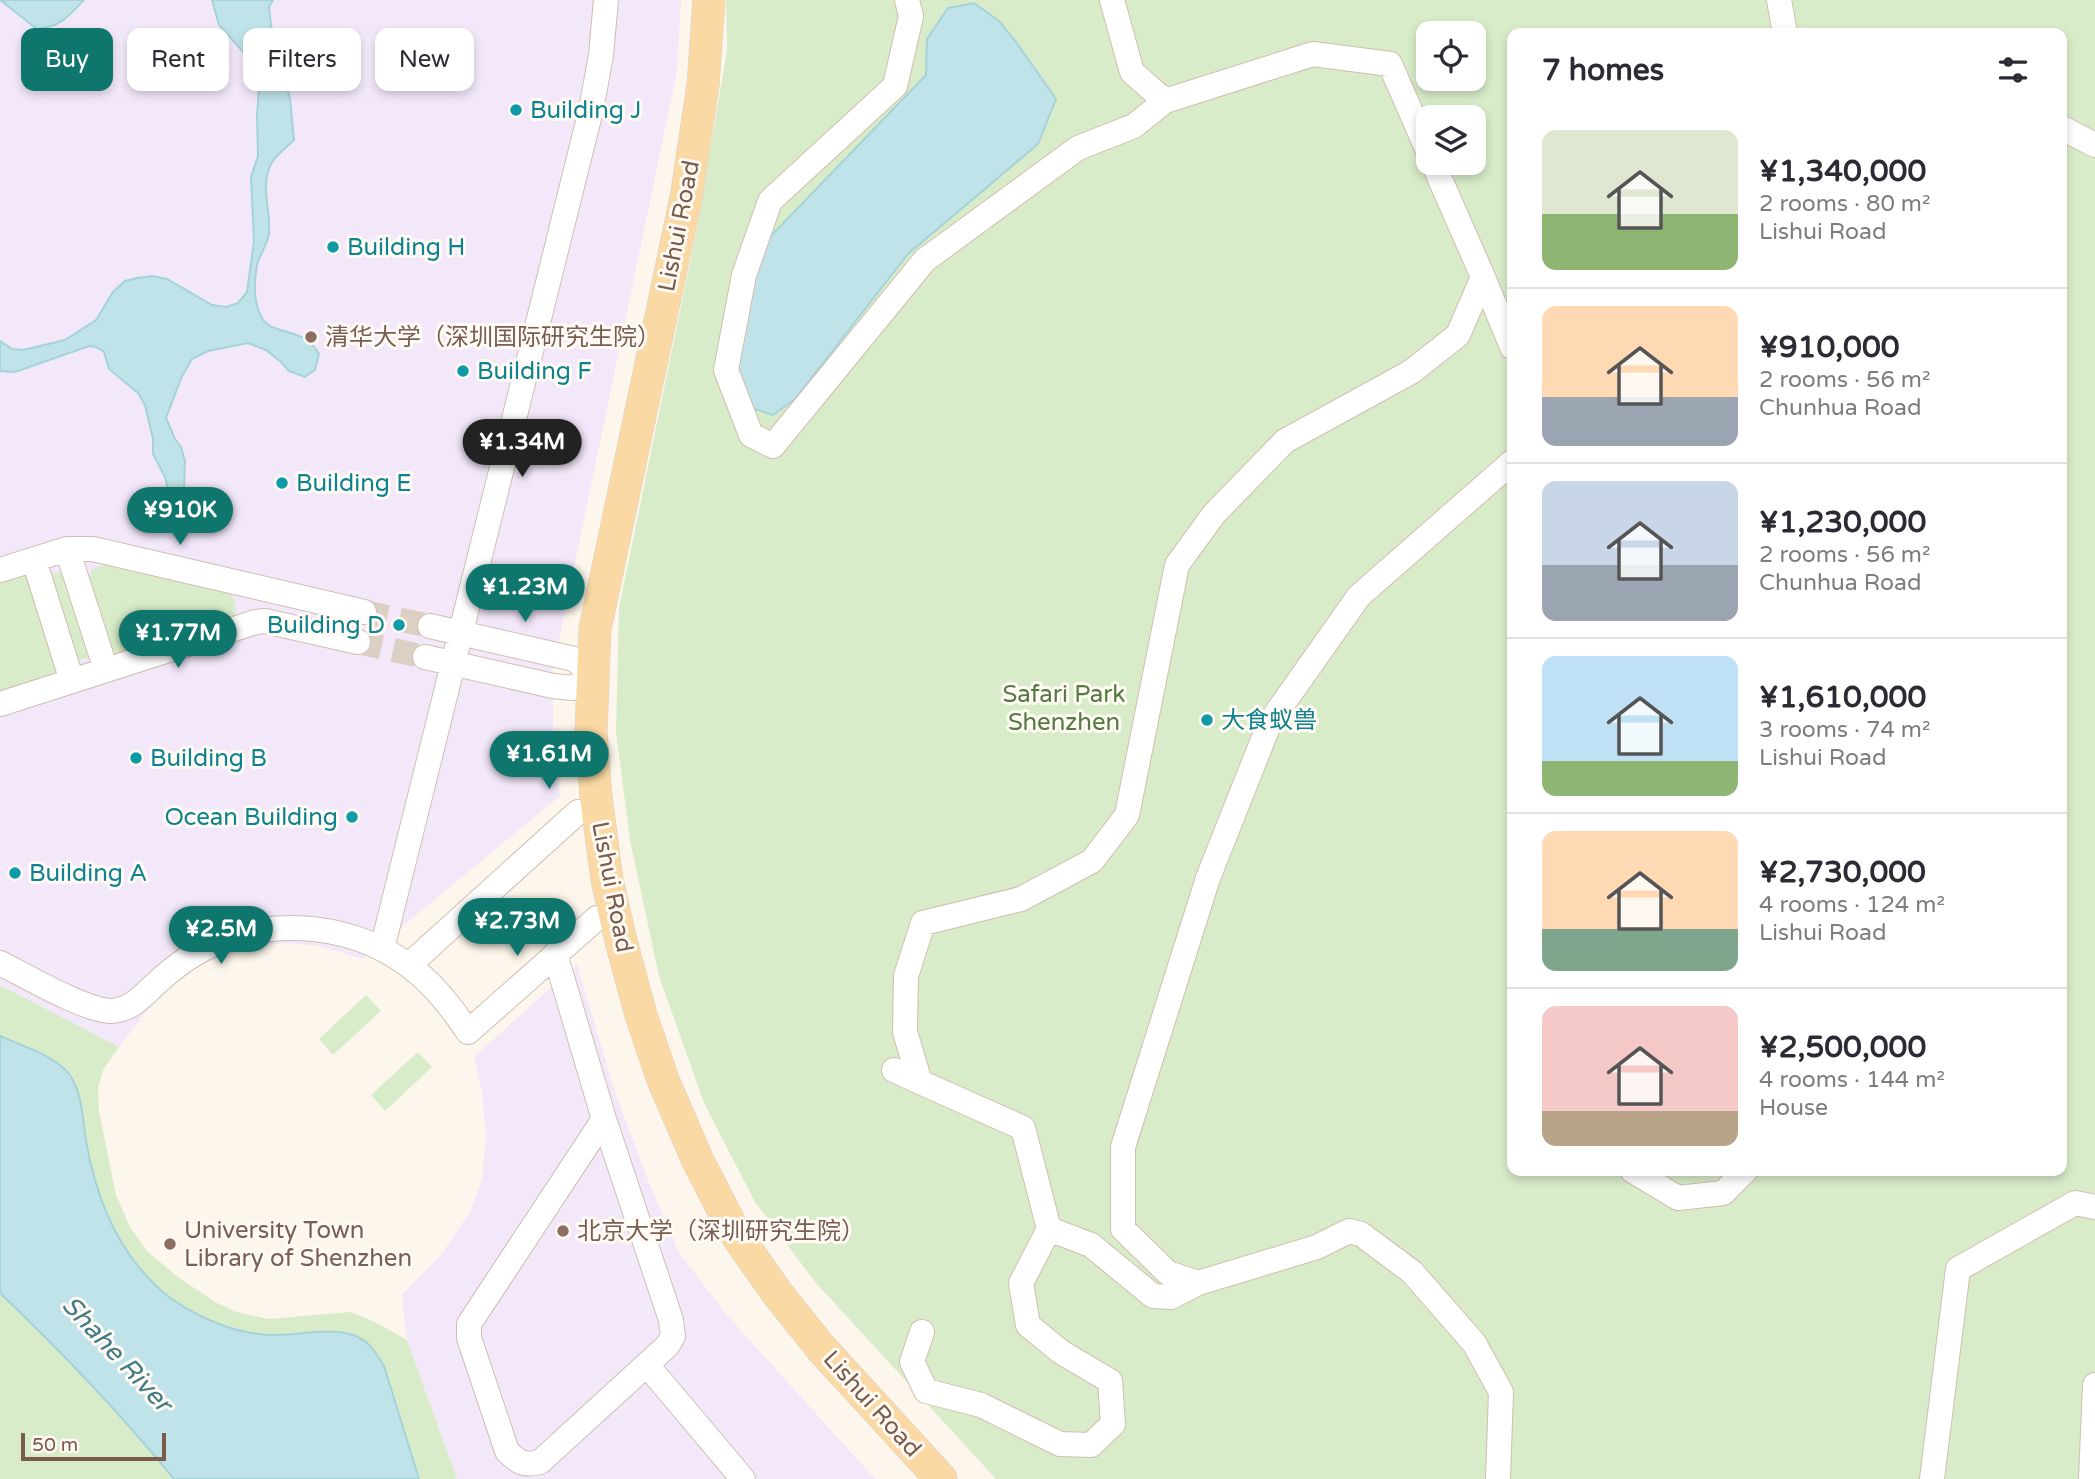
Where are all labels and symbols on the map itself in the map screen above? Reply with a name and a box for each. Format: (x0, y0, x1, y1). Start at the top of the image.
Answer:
place label: Building J (530, 96, 641, 125)
marker: Building J (508, 102, 524, 118)
street label: Lishui Road (652, 158, 706, 294)
place label: Building H (347, 233, 465, 262)
marker: Building H (325, 239, 341, 255)
place label: 清华大学（深圳国际研究生院） (325, 323, 661, 352)
marker: 清华大学（深圳国际研究生院） (303, 329, 319, 345)
place label: Building F (477, 357, 592, 386)
marker: Building F (455, 363, 471, 379)
pin: ¥1.34M (465, 420, 579, 479)
place label: Building E (296, 469, 411, 498)
marker: Building E (274, 475, 290, 491)
pin: ¥910K (131, 488, 229, 547)
pin: ¥1.23M (468, 564, 582, 624)
pin: ¥1.77M (121, 610, 235, 670)
place label: Building D (267, 611, 385, 640)
marker: Building D (391, 617, 407, 633)
park label: Safari Park Shenzhen (1003, 680, 1125, 737)
place label: 大食蚁兽 (1221, 706, 1317, 735)
marker: 大食蚁兽 (1199, 712, 1215, 728)
pin: ¥1.61M (492, 732, 606, 791)
place label: Building B (150, 744, 267, 773)
marker: Building B (128, 750, 144, 766)
place label: Ocean Building (164, 803, 338, 832)
marker: Ocean Building (344, 809, 360, 825)
street label: Lishui Road (585, 819, 639, 955)
place label: Building A (29, 859, 147, 888)
marker: Building A (7, 865, 23, 881)
pin: ¥2.73M (460, 898, 574, 958)
pin: ¥2.5M (172, 906, 270, 966)
place label: University Town Library of Shenzhen (184, 1216, 412, 1273)
place label: 北京大学（深圳研究生院） (577, 1217, 865, 1246)
marker: 北京大学（深圳研究生院） (555, 1223, 571, 1239)
marker: University Town Library of Shenzhen (162, 1236, 178, 1252)
water label: Shahe River (56, 1290, 180, 1420)
street label: Lishui Road (817, 1345, 927, 1463)
scale bar (21, 1430, 166, 1462)

